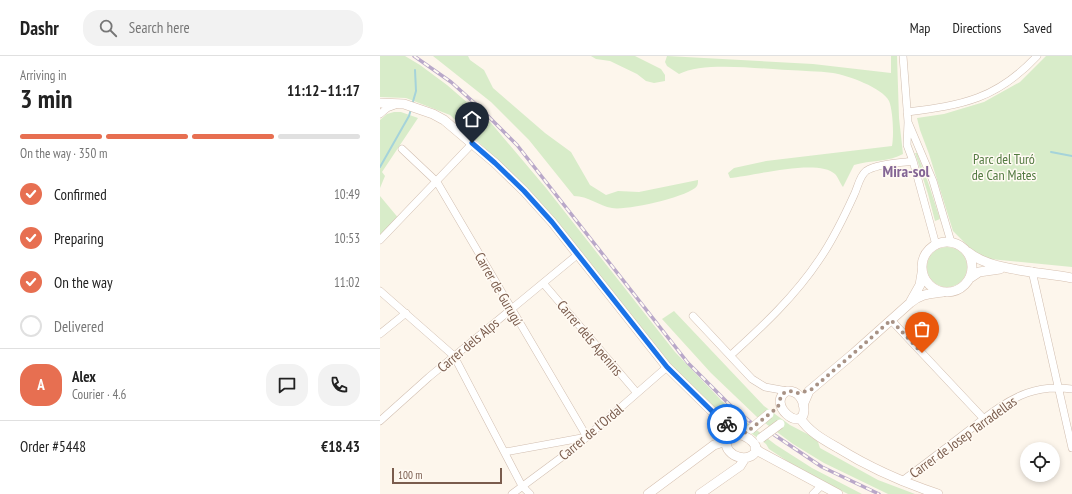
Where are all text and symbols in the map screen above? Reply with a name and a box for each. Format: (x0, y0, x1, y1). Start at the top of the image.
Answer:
search box (83, 10, 363, 46)
text: Dashr (20, 16, 59, 40)
icon: search (97, 17, 119, 39)
text: Search here (129, 18, 190, 37)
text: Map (910, 19, 930, 37)
text: Directions (952, 19, 1001, 37)
text: Saved (1023, 19, 1052, 37)
text: Arriving in (20, 67, 67, 84)
text: 11:12–11:17 (287, 81, 360, 100)
text: 3 min (20, 82, 73, 115)
pin (455, 102, 489, 143)
icon: home (461, 108, 483, 130)
text: On the way · 350 m (20, 145, 107, 162)
park label: Parc del Turó de Can Mates (972, 150, 1037, 184)
district label: Mira-sol (883, 161, 930, 181)
icon: check (20, 183, 42, 205)
text: Confirmed (54, 185, 107, 204)
text: 10:49 (334, 186, 360, 203)
icon: check (20, 227, 42, 249)
text: Preparing (54, 229, 104, 248)
text: 10:53 (334, 230, 360, 247)
street label: Carrer de Gurugú (471, 249, 527, 329)
icon: check (20, 271, 42, 293)
text: On the way (54, 273, 113, 292)
text: 11:02 (334, 274, 360, 291)
street label: Carrer dels Apenins (553, 297, 627, 380)
pin (905, 312, 939, 353)
street label: Carrer dels Alps (433, 314, 503, 376)
text: Delivered (54, 317, 104, 336)
icon: bag (911, 318, 933, 340)
button: chat (266, 364, 308, 406)
button: phone (318, 364, 360, 406)
text: Alex (72, 367, 96, 386)
text: A (37, 375, 45, 394)
text: Courier · 4.6 (72, 386, 126, 403)
street label: Carrer de Josep Tarradellas (906, 392, 1020, 482)
street label: Carrer de l'Ordal (555, 399, 627, 464)
courier (707, 404, 747, 444)
icon: bike (716, 413, 738, 435)
text: Order #5448 (20, 437, 86, 456)
text: €18.43 (321, 437, 360, 456)
map controls (1020, 442, 1060, 482)
button: locate (1020, 442, 1060, 482)
scale bar (392, 466, 502, 485)
text: 100 m (398, 468, 422, 482)

